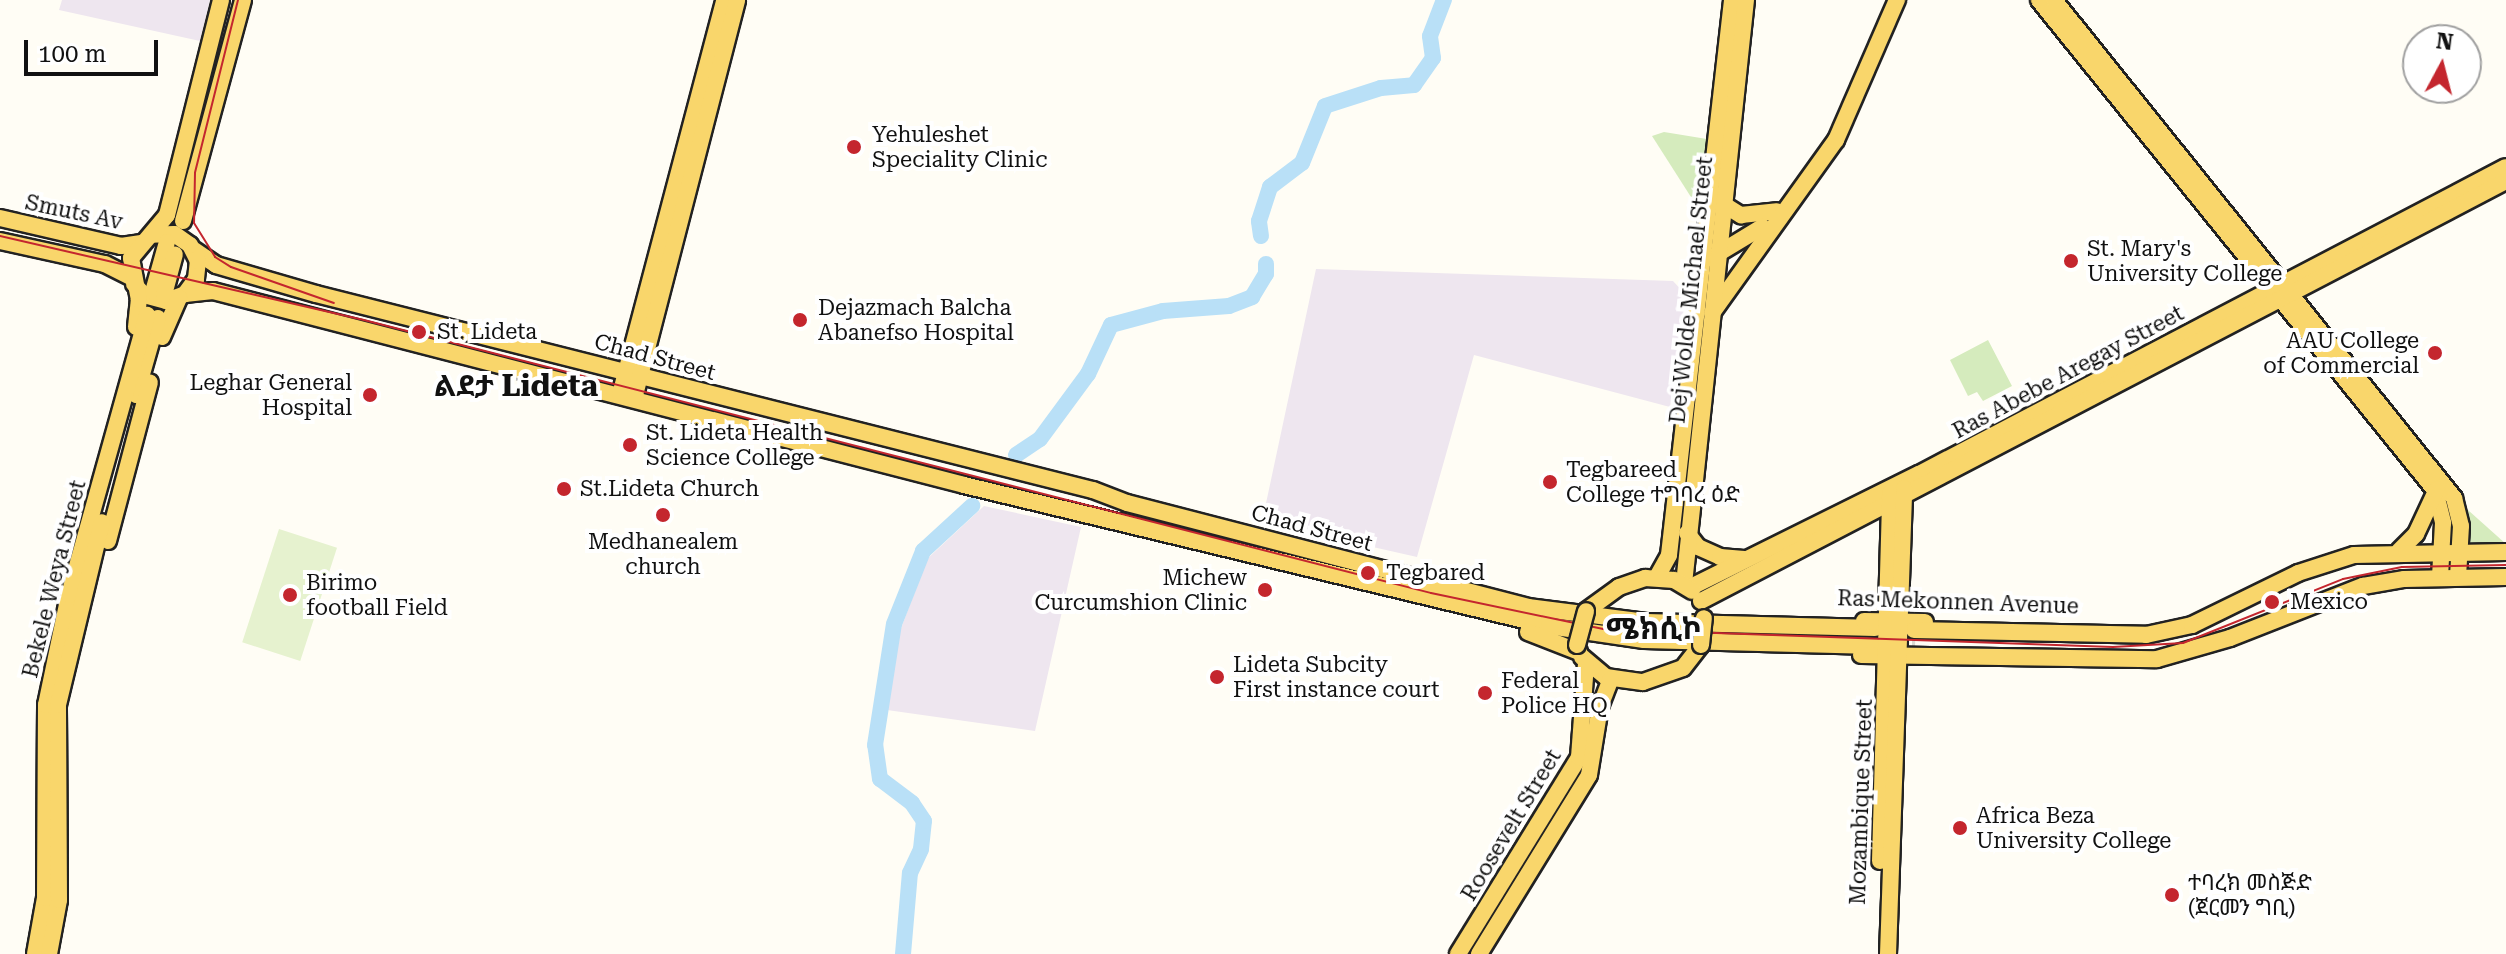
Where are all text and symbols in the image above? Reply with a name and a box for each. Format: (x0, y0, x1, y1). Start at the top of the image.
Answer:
scale bar (28, 24, 162, 74)
north arrow (2402, 24, 2482, 104)
text: N (2435, 28, 2455, 55)
text: 100 m (38, 40, 106, 68)
place label: Yehuleshet Speciality Clinic (872, 121, 1047, 172)
marker: Yehuleshet Speciality Clinic (843, 136, 865, 158)
street label: Dej Wolde Michael Street (1664, 155, 1718, 425)
street label: Smuts Av (23, 189, 125, 235)
place label: St. Mary's University College (2087, 235, 2282, 286)
marker: St. Mary's University College (2062, 252, 2080, 270)
place label: Dejazmach Balcha Abanefso Hospital (818, 294, 1014, 346)
street label: Ras Abebe Aregay Street (1948, 300, 2188, 444)
marker: Dejazmach Balcha Abanefso Hospital (789, 309, 811, 331)
place label: St. Lideta (437, 319, 537, 345)
marker: St. Lideta (408, 321, 430, 343)
place label: AAU College of Commercial (2263, 327, 2419, 378)
street label: Chad Street (591, 328, 719, 386)
marker: AAU College of Commercial (2426, 344, 2444, 362)
district label: ልደታ Lideta (434, 368, 598, 404)
place label: Leghar General Hospital (190, 369, 352, 420)
marker: Leghar General Hospital (359, 384, 381, 406)
place label: St. Lideta Health Science College (646, 419, 823, 470)
marker: St. Lideta Health Science College (621, 436, 639, 454)
place label: Tegbareed College ተግባረ ዕድ (1566, 456, 1740, 508)
marker: Tegbareed College ተግባረ ዕድ (1541, 473, 1559, 491)
place label: St.Lideta Church (580, 476, 759, 502)
street label: Bekele Weya Street (17, 477, 91, 681)
marker: St.Lideta Church (555, 480, 573, 498)
street label: Chad Street (1248, 499, 1376, 557)
marker: Medhanealem church (654, 506, 672, 524)
place label: Medhanealem church (588, 528, 738, 580)
place label: Tegbared (1386, 560, 1485, 586)
marker: Tegbared (1357, 562, 1379, 584)
place label: Michew Curcumshion Clinic (1034, 564, 1247, 616)
place label: Birimo football Field (306, 569, 448, 620)
marker: Michew Curcumshion Clinic (1254, 579, 1276, 601)
street label: Ras Mekonnen Avenue (1837, 585, 2079, 619)
marker: Birimo football Field (281, 586, 299, 604)
place label: Mexico (2290, 589, 2368, 615)
marker: Mexico (2261, 591, 2283, 613)
district label: ሜክሲኮ (1606, 611, 1702, 647)
place label: Lideta Subcity First instance court (1233, 651, 1439, 702)
place label: Federal Police HQ (1501, 667, 1608, 718)
marker: Lideta Subcity First instance court (1208, 668, 1226, 686)
marker: Federal Police HQ (1476, 684, 1494, 702)
street label: Mozambique Street (1844, 699, 1878, 905)
street label: Roosevelt Street (1455, 744, 1567, 906)
place label: Africa Beza University College (1976, 802, 2171, 854)
marker: Africa Beza University College (1951, 819, 1969, 837)
place label: ተባረክ መስጅድ (ጀርመን ግቢ) (2188, 869, 2312, 920)
marker: ተባረክ መስጅድ (ጀርመን ግቢ) (2163, 886, 2181, 904)

